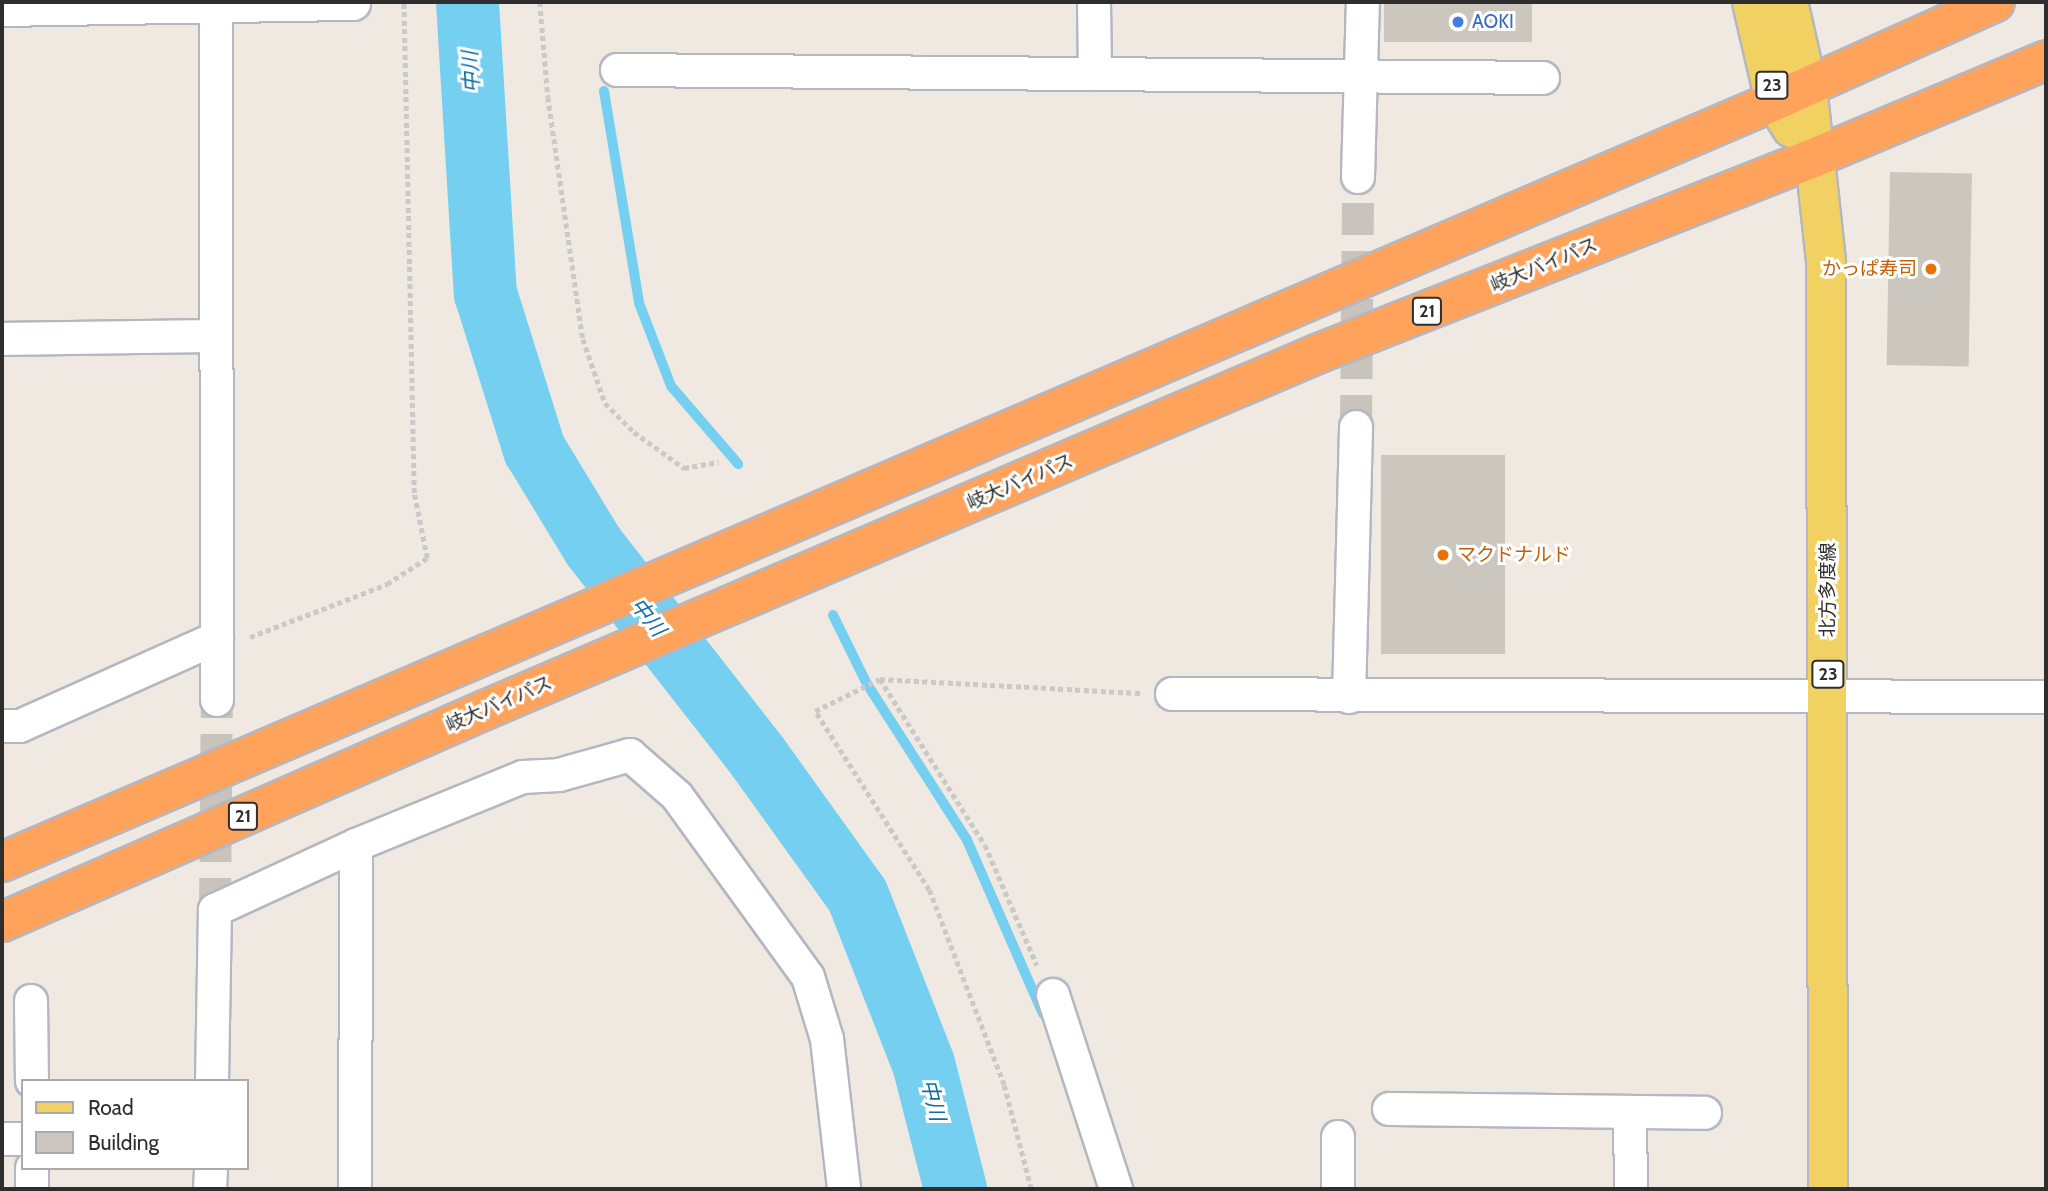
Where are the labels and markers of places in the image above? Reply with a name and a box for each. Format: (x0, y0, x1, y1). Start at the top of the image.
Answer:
place label: AOKI (1472, 11, 1514, 33)
marker: AOKI (1450, 14, 1466, 30)
place label: かっぱ寿司 (1822, 258, 1917, 280)
marker: かっぱ寿司 (1923, 261, 1939, 277)
place label: マクドナルド (1457, 544, 1571, 566)
marker: マクドナルド (1435, 547, 1451, 563)

